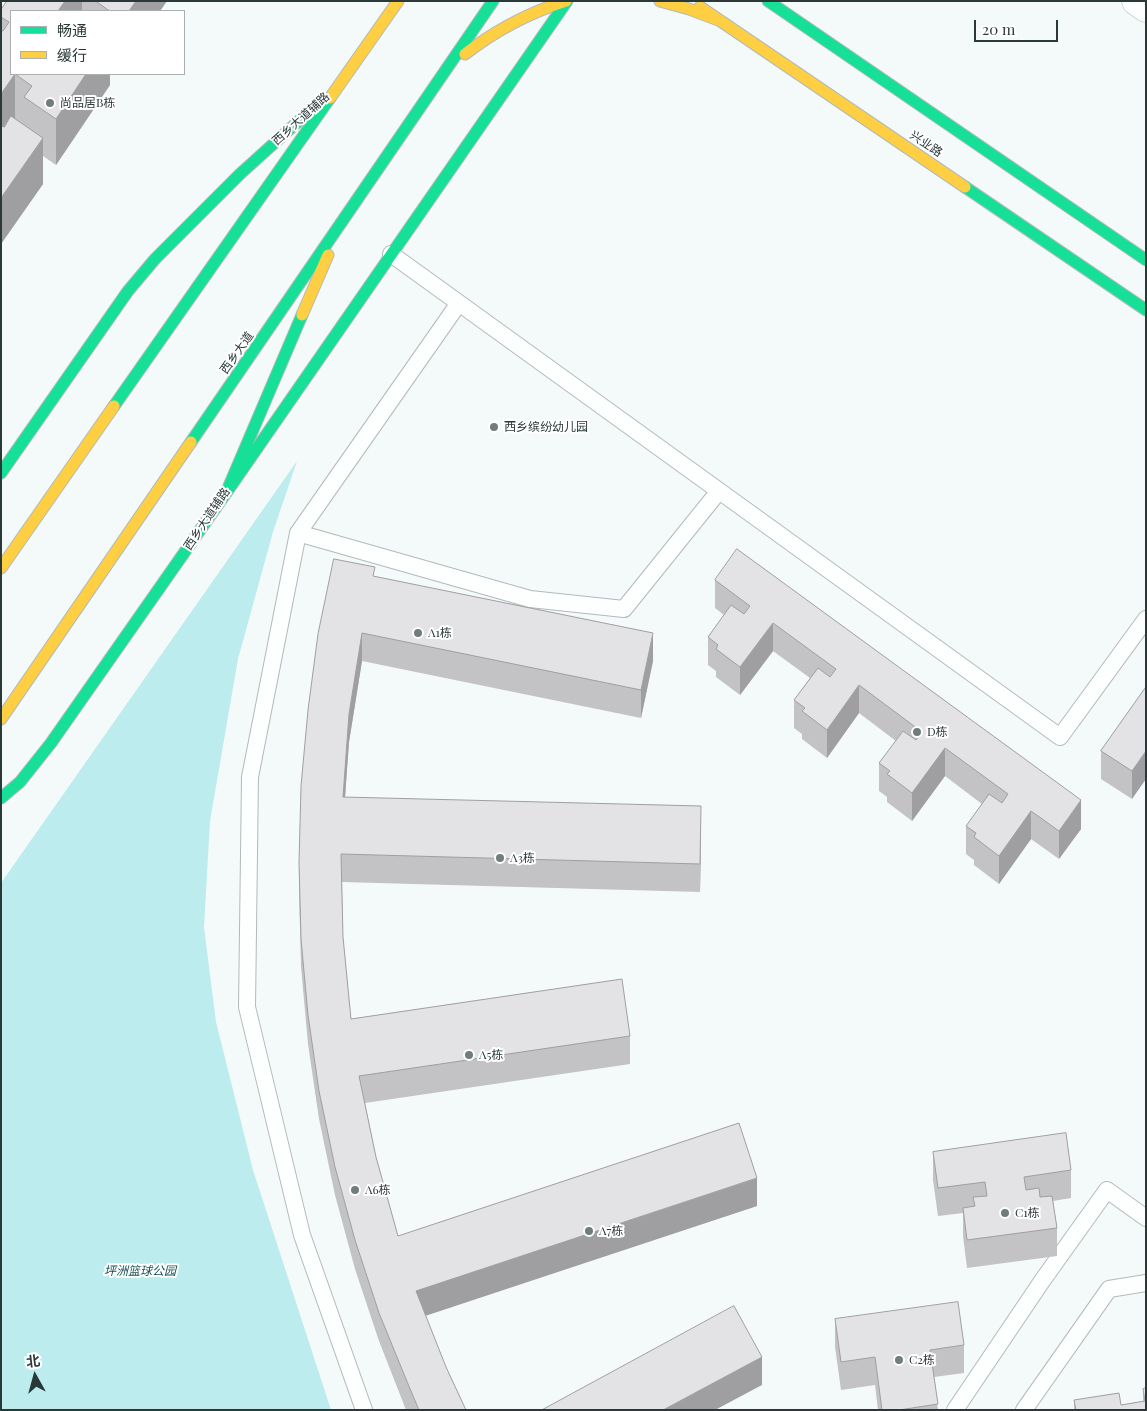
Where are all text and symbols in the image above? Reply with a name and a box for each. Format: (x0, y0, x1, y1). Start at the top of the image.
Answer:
legend (10, 10, 185, 75)
scale bar (977, 10, 1061, 42)
text: 20 m (982, 19, 1015, 39)
text: 畅通 (57, 20, 87, 40)
text: 缓行 (57, 45, 87, 65)
street label: 西乡大道辅路 (269, 90, 333, 148)
place label: 尚品居B栋 (60, 96, 115, 110)
marker: 尚品居B栋 (44, 97, 56, 109)
street label: 兴业路 (907, 128, 945, 160)
street label: 西乡大道 (217, 329, 257, 377)
place label: 西乡缤纷幼儿园 (504, 420, 588, 434)
marker: 西乡缤纷幼儿园 (488, 421, 500, 433)
street label: 西乡大道辅路 (181, 485, 233, 553)
place label: A1栋 (428, 626, 452, 640)
marker: A1栋 (412, 627, 424, 639)
place label: D栋 (927, 725, 948, 739)
marker: D栋 (911, 726, 923, 738)
place label: A3栋 (510, 851, 535, 865)
marker: A3栋 (494, 852, 506, 864)
place label: A5栋 (479, 1048, 504, 1062)
marker: A5栋 (463, 1049, 475, 1061)
place label: A6栋 (365, 1183, 391, 1197)
marker: A6栋 (349, 1184, 361, 1196)
place label: C1栋 (1015, 1206, 1040, 1220)
marker: C1栋 (999, 1207, 1011, 1219)
place label: A7栋 (599, 1224, 623, 1238)
marker: A7栋 (583, 1225, 595, 1237)
park label: 坪洲篮球公园 (104, 1264, 176, 1278)
text: 北 (25, 1350, 41, 1371)
north arrow (10, 1351, 60, 1401)
place label: C2栋 (909, 1353, 935, 1367)
marker: C2栋 (893, 1354, 905, 1366)

